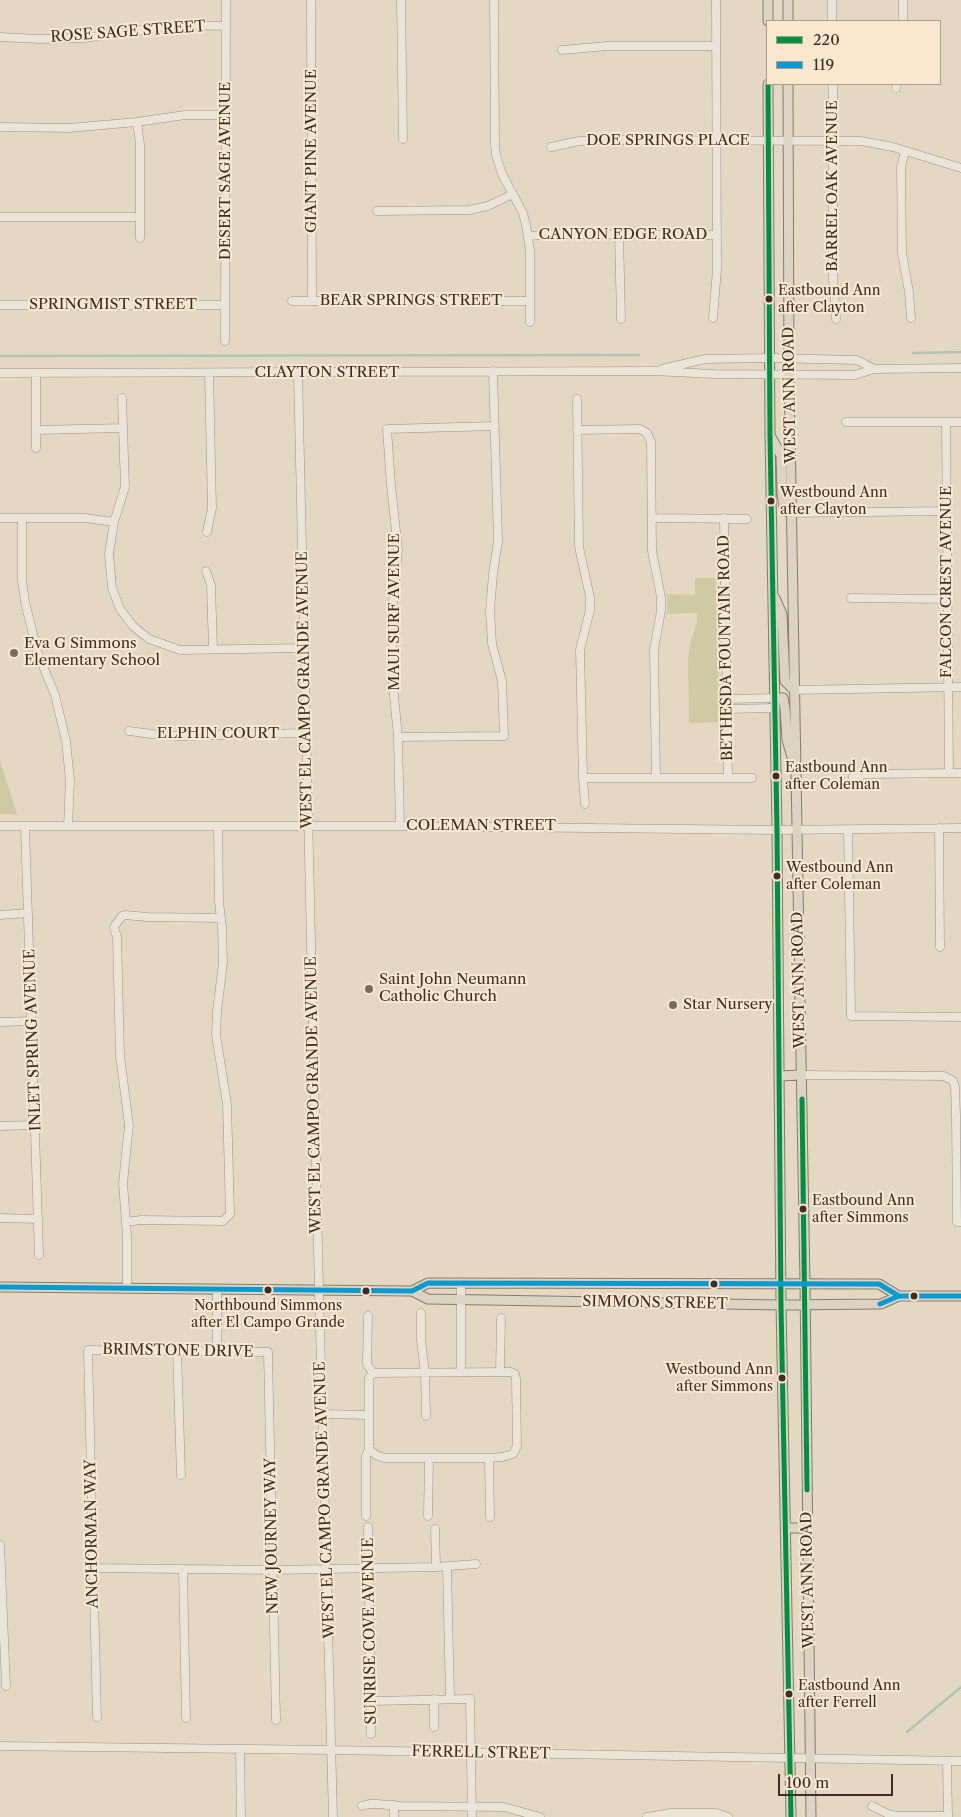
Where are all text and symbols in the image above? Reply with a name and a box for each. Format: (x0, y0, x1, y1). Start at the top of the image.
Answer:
street label: ROSE SAGE STREET (50, 18, 206, 46)
legend (766, 20, 941, 85)
text: 220 (813, 30, 840, 49)
text: 119 (813, 55, 834, 74)
street label: GIANT PINE AVENUE (303, 69, 321, 233)
street label: DESERT SAGE AVENUE (217, 82, 235, 260)
street label: BARREL OAK AVENUE (824, 100, 842, 272)
street label: DOE SPRINGS PLACE (586, 132, 750, 150)
street label: CANYON EDGE ROAD (539, 226, 707, 244)
place label: Eastbound Ann after Clayton (778, 283, 881, 316)
street label: BEAR SPRINGS STREET (320, 292, 502, 310)
marker: Eastbound Ann after Clayton (764, 294, 774, 304)
street label: SPRINGMIST STREET (29, 296, 197, 314)
street label: WEST ANN ROAD (780, 326, 800, 464)
street label: CLAYTON STREET (255, 364, 399, 382)
place label: Westbound Ann after Clayton (780, 485, 888, 518)
street label: FALCON CREST AVENUE (938, 486, 956, 678)
marker: Westbound Ann after Clayton (766, 496, 776, 506)
street label: MAUI SURF AVENUE (386, 533, 404, 691)
street label: BETHESDA FOUNTAIN ROAD (715, 535, 737, 761)
street label: WEST EL CAMPO GRANDE AVENUE (294, 551, 316, 829)
place label: Eva G Simmons Elementary School (24, 635, 160, 670)
marker: Eva G Simmons Elementary School (8, 647, 20, 659)
street label: ELPHIN COURT (157, 725, 279, 743)
place label: Eastbound Ann after Coleman (785, 760, 888, 792)
marker: Eastbound Ann after Coleman (771, 771, 781, 781)
street label: COLEMAN STREET (406, 817, 556, 835)
place label: Westbound Ann after Coleman (786, 860, 894, 892)
marker: Westbound Ann after Coleman (772, 871, 782, 881)
street label: WEST ANN ROAD (789, 911, 809, 1049)
street label: INLET SPRING AVENUE (21, 948, 45, 1132)
street label: WEST EL CAMPO GRANDE AVENUE (303, 956, 325, 1234)
place label: Saint John Neumann Catholic Church (379, 971, 526, 1006)
marker: Saint John Neumann Catholic Church (363, 983, 375, 995)
place label: Star Nursery (683, 996, 773, 1014)
marker: Star Nursery (667, 999, 679, 1011)
place label: Eastbound Ann after Simmons (812, 1193, 915, 1226)
marker: Eastbound Ann after Simmons (798, 1204, 808, 1214)
unlabelled marker (709, 1279, 719, 1289)
marker: Northbound Simmons after El Campo Grande (263, 1285, 273, 1295)
unlabelled marker (361, 1286, 371, 1296)
unlabelled marker (909, 1291, 919, 1301)
street label: SIMMONS STREET (582, 1293, 728, 1313)
place label: Northbound Simmons after El Campo Grande (191, 1298, 345, 1330)
street label: BRIMSTONE DRIVE (102, 1341, 254, 1361)
street label: WEST EL CAMPO GRANDE AVENUE (311, 1361, 339, 1639)
place label: Westbound Ann after Simmons (665, 1362, 773, 1394)
marker: Westbound Ann after Simmons (777, 1373, 787, 1383)
street label: NEW JOURNEY WAY (262, 1458, 282, 1614)
street label: ANCHORMAN WAY (82, 1459, 102, 1609)
street label: WEST ANN ROAD (798, 1511, 818, 1649)
street label: SUNRISE COVE AVENUE (359, 1537, 381, 1725)
place label: Eastbound Ann after Ferrell (798, 1678, 901, 1710)
marker: Eastbound Ann after Ferrell (784, 1689, 794, 1699)
street label: FERRELL STREET (411, 1743, 551, 1763)
scale bar (781, 1764, 896, 1796)
text: 100 m (786, 1773, 829, 1792)

